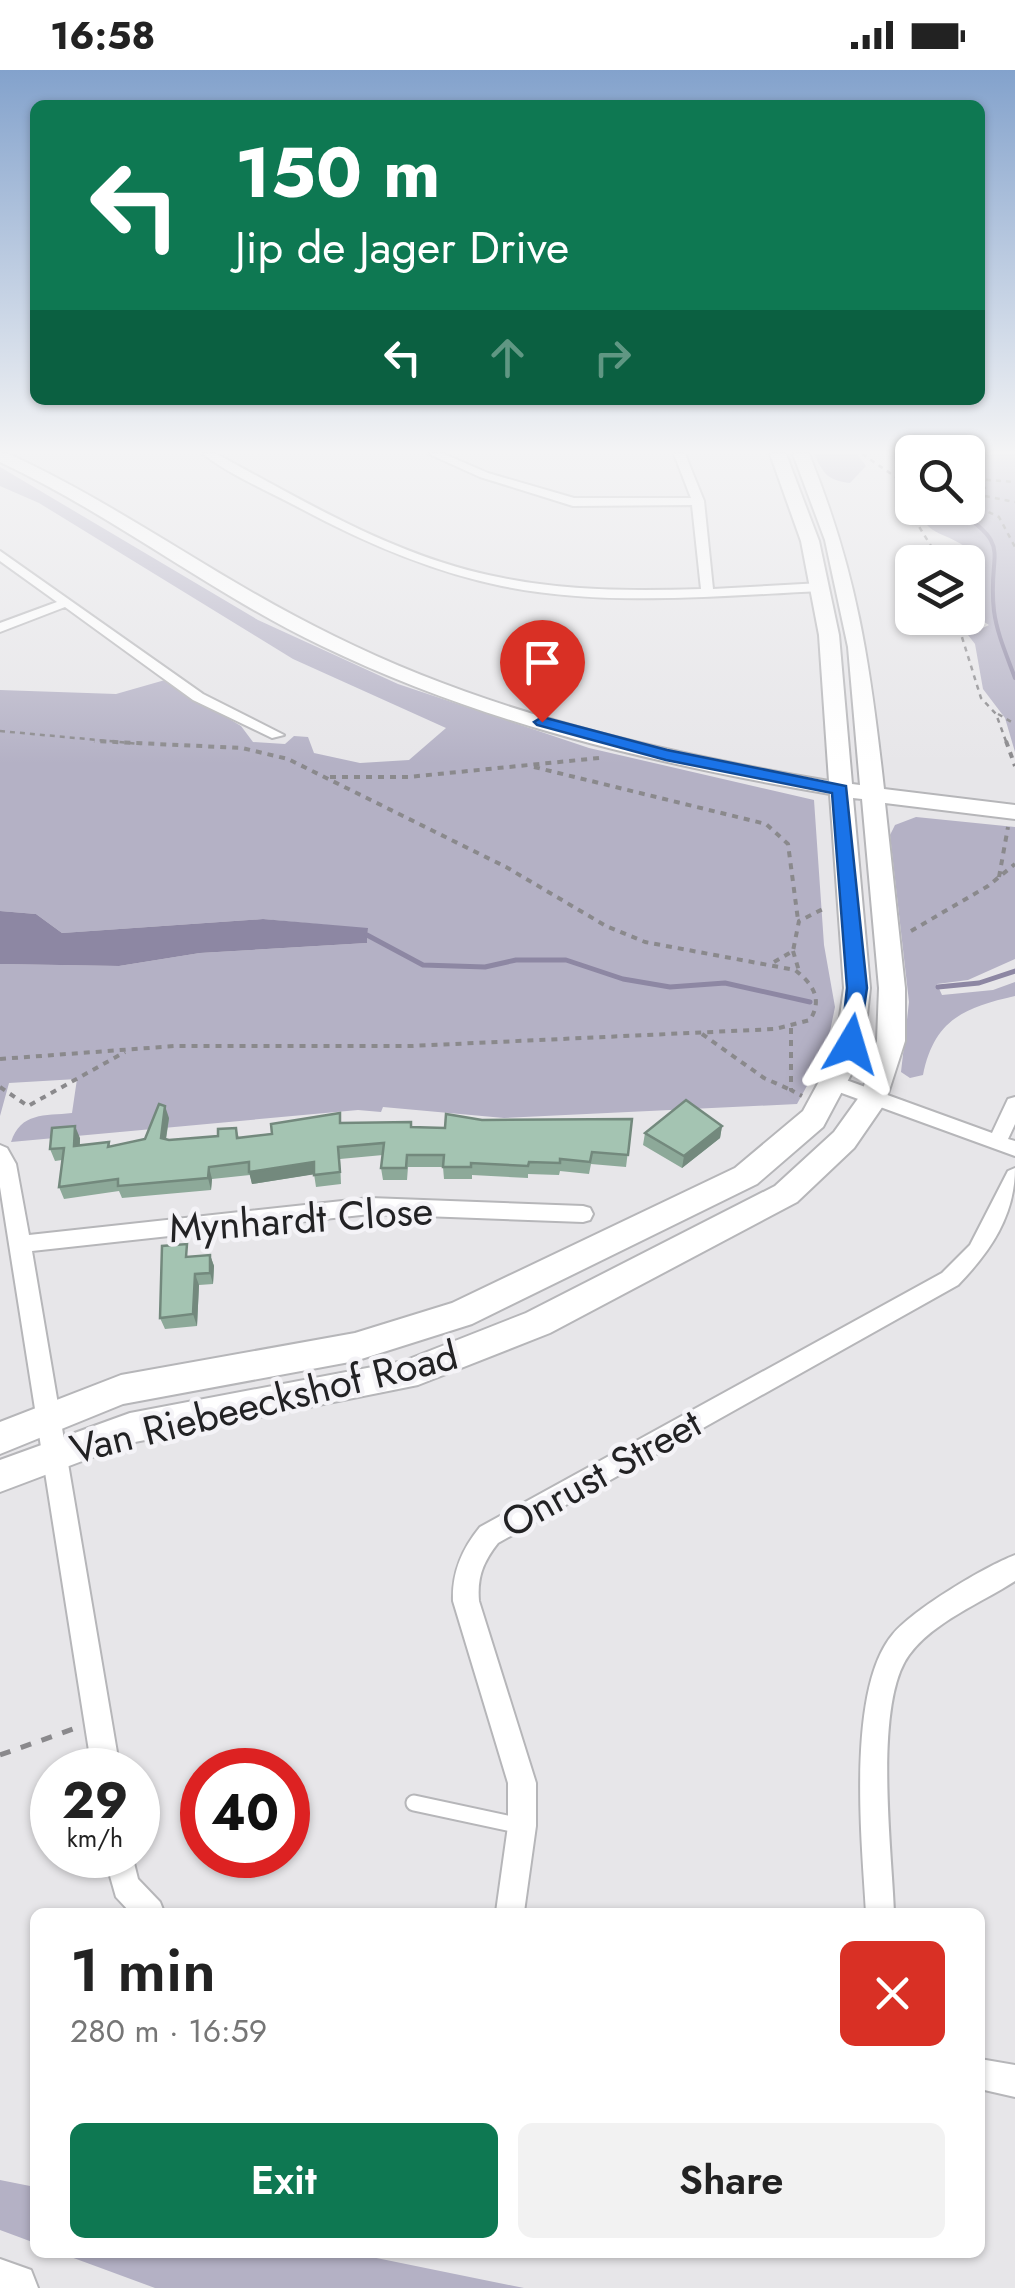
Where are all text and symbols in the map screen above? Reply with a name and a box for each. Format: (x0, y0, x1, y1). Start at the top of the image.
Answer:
text: 16:58 (50, 8, 155, 63)
text: 150 m (235, 122, 441, 223)
icon: left (70, 140, 200, 270)
text: Jip de Jager Drive (235, 215, 569, 280)
icon: left (375, 330, 430, 385)
icon: ahead (480, 330, 535, 385)
icon: right (585, 330, 640, 385)
map controls (895, 435, 985, 635)
button: search (895, 435, 985, 525)
button: layers (895, 545, 985, 635)
pin (500, 620, 585, 723)
icon: arrive (515, 635, 570, 690)
position arrow (799, 992, 903, 1096)
street label: Mynhardt Close (167, 1181, 435, 1257)
street label: Van Riebeeckshof Road (64, 1326, 464, 1478)
street label: Onrust Street (491, 1394, 712, 1552)
speed limit sign: 40 (180, 1748, 310, 1878)
text: 29 (62, 1764, 128, 1837)
text: km/h (67, 1820, 123, 1856)
text: 1 min (70, 1927, 216, 2014)
button: close (840, 1941, 945, 2046)
text: 280 m · 16:59 (70, 2008, 267, 2054)
button: Exit (70, 2123, 498, 2238)
button: Share (518, 2123, 945, 2238)

